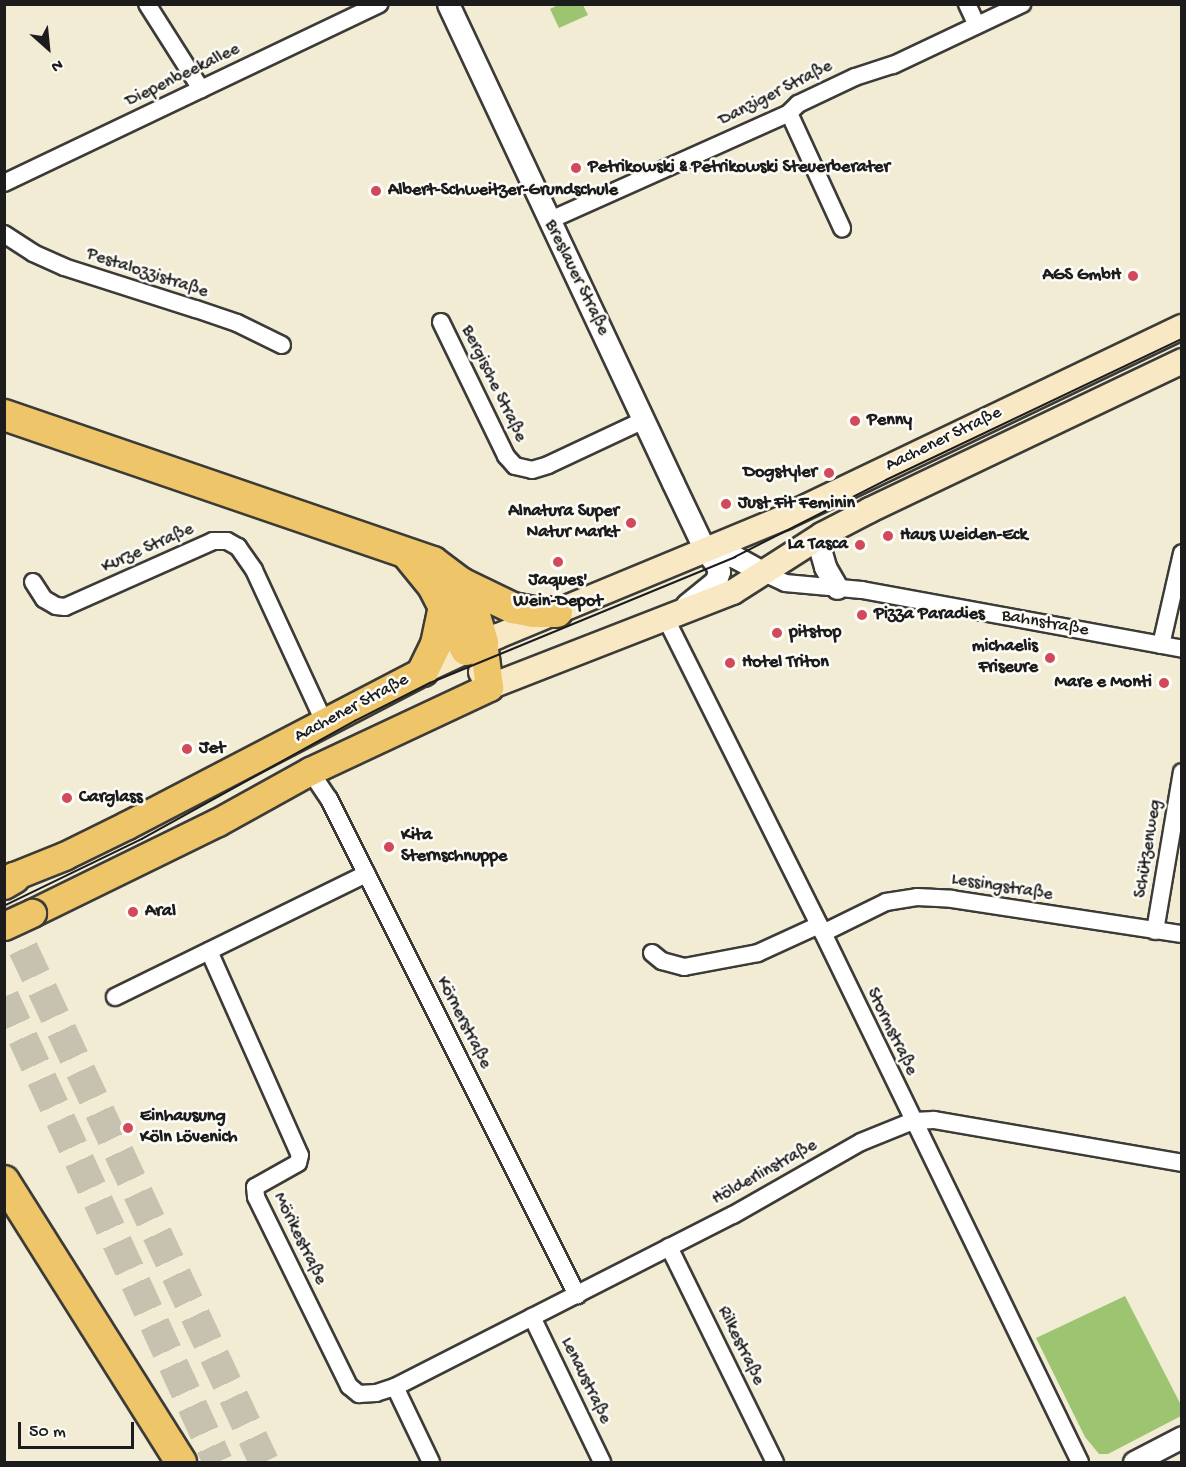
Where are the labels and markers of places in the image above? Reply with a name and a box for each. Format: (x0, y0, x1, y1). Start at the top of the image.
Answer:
place label: Petrikowski & Petrikowski Steuerberater (588, 157, 890, 179)
marker: Petrikowski & Petrikowski Steuerberater (569, 161, 583, 175)
place label: Albert-Schweitzer-Grundschule (388, 180, 618, 202)
marker: Albert-Schweitzer-Grundschule (369, 184, 383, 198)
place label: AGS GmbH (1043, 265, 1121, 287)
marker: AGS GmbH (1126, 269, 1140, 283)
place label: Penny (867, 410, 912, 432)
marker: Penny (848, 414, 862, 428)
place label: Dogstyler (743, 462, 817, 484)
marker: Dogstyler (822, 466, 836, 480)
place label: Just Fit Feminin (738, 493, 855, 515)
marker: Just Fit Feminin (719, 497, 733, 511)
place label: Alnatura Super Natur Markt (508, 502, 619, 544)
marker: Alnatura Super Natur Markt (624, 516, 638, 530)
place label: Haus Weiden-Eck (900, 525, 1027, 547)
marker: Haus Weiden-Eck (881, 529, 895, 543)
place label: La Tasca (787, 534, 848, 556)
marker: La Tasca (853, 538, 867, 552)
marker: Jaques' Wein-Depot (551, 555, 565, 569)
place label: Jaques' Wein-Depot (513, 571, 603, 614)
place label: Pizza Paradies (874, 604, 985, 626)
marker: Pizza Paradies (855, 608, 869, 622)
place label: pitstop (789, 622, 841, 644)
marker: pitstop (770, 626, 784, 640)
place label: michaelis Friseure (972, 637, 1038, 680)
marker: michaelis Friseure (1043, 651, 1057, 665)
place label: Hotel Triton (742, 652, 829, 674)
marker: Hotel Triton (723, 656, 737, 670)
place label: Mare e Monti (1054, 672, 1152, 694)
marker: Mare e Monti (1157, 676, 1171, 690)
place label: Jet (199, 738, 225, 760)
marker: Jet (180, 742, 194, 756)
place label: Carglass (79, 787, 143, 809)
marker: Carglass (60, 791, 74, 805)
place label: Kita Sternschnuppe (401, 826, 507, 868)
marker: Kita Sternschnuppe (382, 840, 396, 854)
place label: Aral (145, 901, 176, 923)
marker: Aral (126, 905, 140, 919)
place label: Einhausung Köln Lövenich (140, 1107, 237, 1150)
marker: Einhausung Köln Lövenich (121, 1121, 135, 1135)

